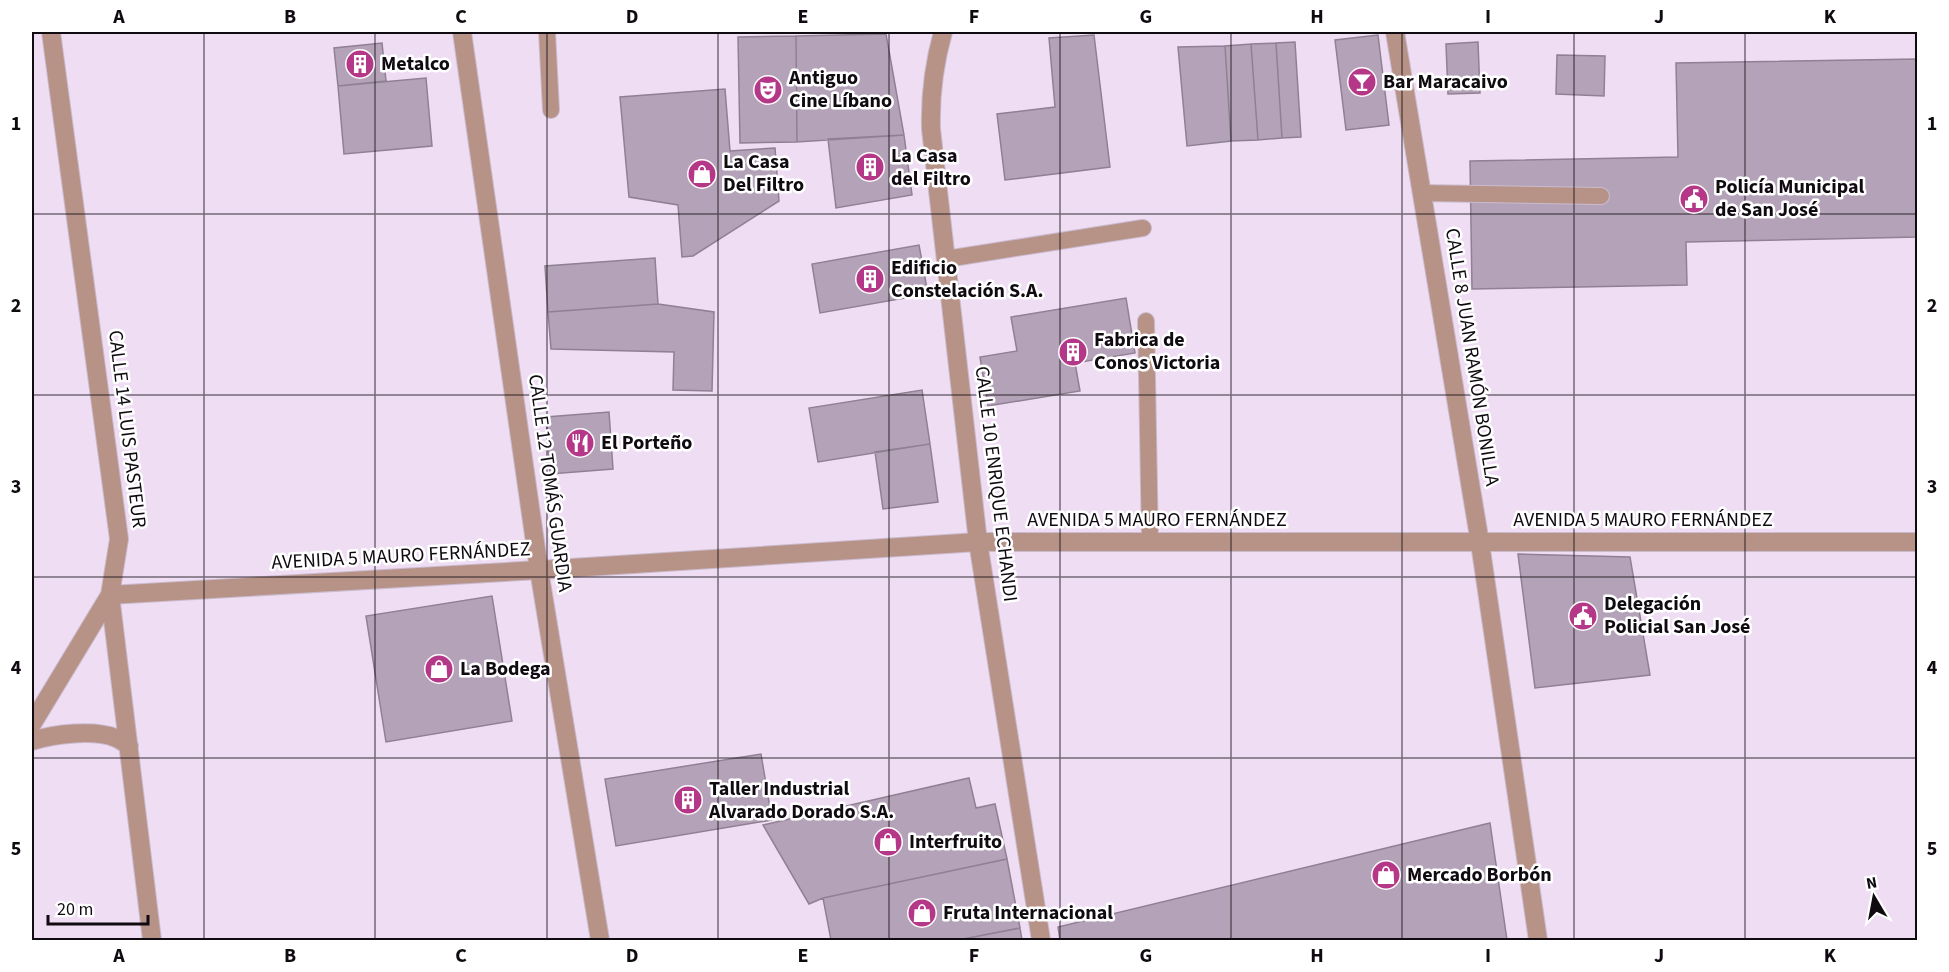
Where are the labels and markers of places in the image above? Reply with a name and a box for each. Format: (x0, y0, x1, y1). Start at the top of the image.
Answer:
building icon: Metalco (344, 48, 376, 80)
place label: Metalco (381, 50, 450, 78)
place label: Antiguo Cine Líbano (788, 64, 892, 115)
bar icon: Bar Maracaivo (1346, 66, 1378, 98)
place label: Bar Maracaivo (1383, 68, 1508, 96)
theatre icon: Antiguo Cine Líbano (752, 74, 784, 106)
place label: La Casa del Filtro (891, 142, 971, 193)
place label: La Casa Del Filtro (723, 148, 804, 199)
building icon: La Casa del Filtro (854, 151, 886, 183)
shop icon: La Casa Del Filtro (686, 158, 718, 190)
place label: Policía Municipal de San José (1715, 173, 1864, 224)
public building icon: Policía Municipal de San José (1678, 183, 1710, 215)
place label: Edificio Constelación S.A. (891, 254, 1044, 305)
building icon: Edificio Constelación S.A. (854, 263, 886, 295)
place label: Fabrica de Conos Victoria (1094, 326, 1220, 377)
building icon: Fabrica de Conos Victoria (1057, 336, 1089, 368)
restaurant icon: El Porteño (564, 427, 596, 459)
place label: El Porteño (601, 429, 692, 457)
place label: Delegación Policial San José (1604, 590, 1750, 641)
public building icon: Delegación Policial San José (1567, 600, 1599, 632)
shop icon: La Bodega (423, 653, 455, 685)
place label: La Bodega (460, 655, 551, 683)
place label: Taller Industrial Alvarado Dorado S.A. (708, 775, 894, 826)
building icon: Taller Industrial Alvarado Dorado S.A. (672, 784, 704, 816)
shop icon: Interfruito (872, 826, 904, 858)
place label: Interfruito (909, 828, 1002, 856)
shop icon: Mercado Borbón (1370, 859, 1402, 891)
place label: Mercado Borbón (1407, 861, 1552, 889)
shop icon: Fruta Internacional (906, 897, 938, 929)
place label: Fruta Internacional (943, 899, 1113, 927)

